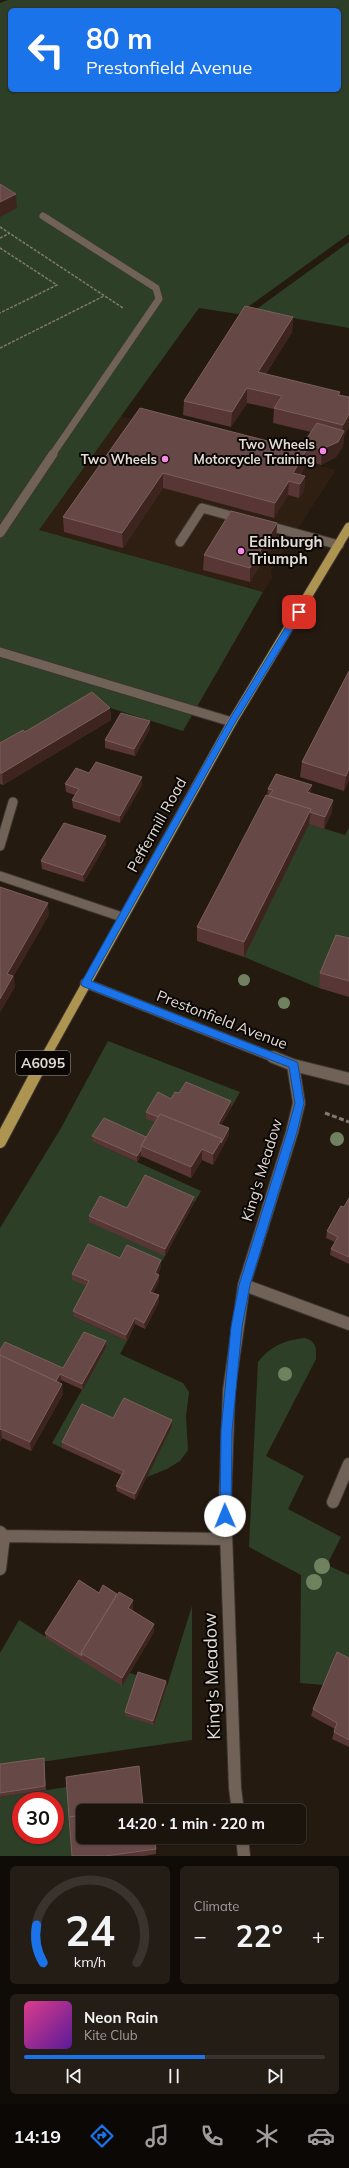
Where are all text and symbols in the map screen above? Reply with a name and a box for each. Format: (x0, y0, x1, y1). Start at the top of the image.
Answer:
text: 80 m (86, 21, 152, 56)
icon: left (20, 24, 72, 76)
text: Prestonfield Avenue (86, 56, 252, 79)
place label: Two Wheels Motorcycle Training (194, 436, 315, 468)
marker: Two Wheels Motorcycle Training (318, 446, 328, 456)
place label: Two Wheels (81, 451, 157, 467)
marker: Two Wheels (160, 454, 170, 464)
place label: Edinburgh Triumph (249, 532, 323, 568)
marker: Edinburgh Triumph (236, 546, 246, 556)
pin (282, 595, 316, 629)
icon: arrive (288, 601, 310, 623)
street label: Peffermill Road (123, 774, 190, 875)
street label: Prestonfield Avenue (154, 986, 290, 1053)
road number: A6095 (16, 1051, 70, 1075)
street label: King's Meadow (237, 1116, 286, 1223)
position arrow (204, 1495, 246, 1537)
street label: King's Meadow (198, 1612, 225, 1740)
speed limit sign: 30 (12, 1792, 64, 1844)
text: 14:20 · 1 min · 220 m (117, 1814, 265, 1833)
text: Climate (194, 1898, 239, 1914)
text: 24 (65, 1904, 115, 1956)
text: 22° (236, 1917, 283, 1955)
text: − (194, 1922, 207, 1950)
text: + (312, 1922, 325, 1950)
text: km/h (74, 1953, 106, 1971)
text: Neon Rain (84, 2008, 158, 2027)
text: Kite Club (84, 2027, 138, 2043)
icon: previous (63, 2065, 85, 2087)
icon: pause (163, 2065, 185, 2087)
icon: next (264, 2065, 286, 2087)
icon: directions (88, 2122, 116, 2150)
icon: music (143, 2122, 171, 2150)
icon: phone (198, 2122, 226, 2150)
icon: climate (253, 2122, 281, 2150)
icon: car (307, 2122, 335, 2150)
text: 14:19 (13, 2125, 61, 2148)

